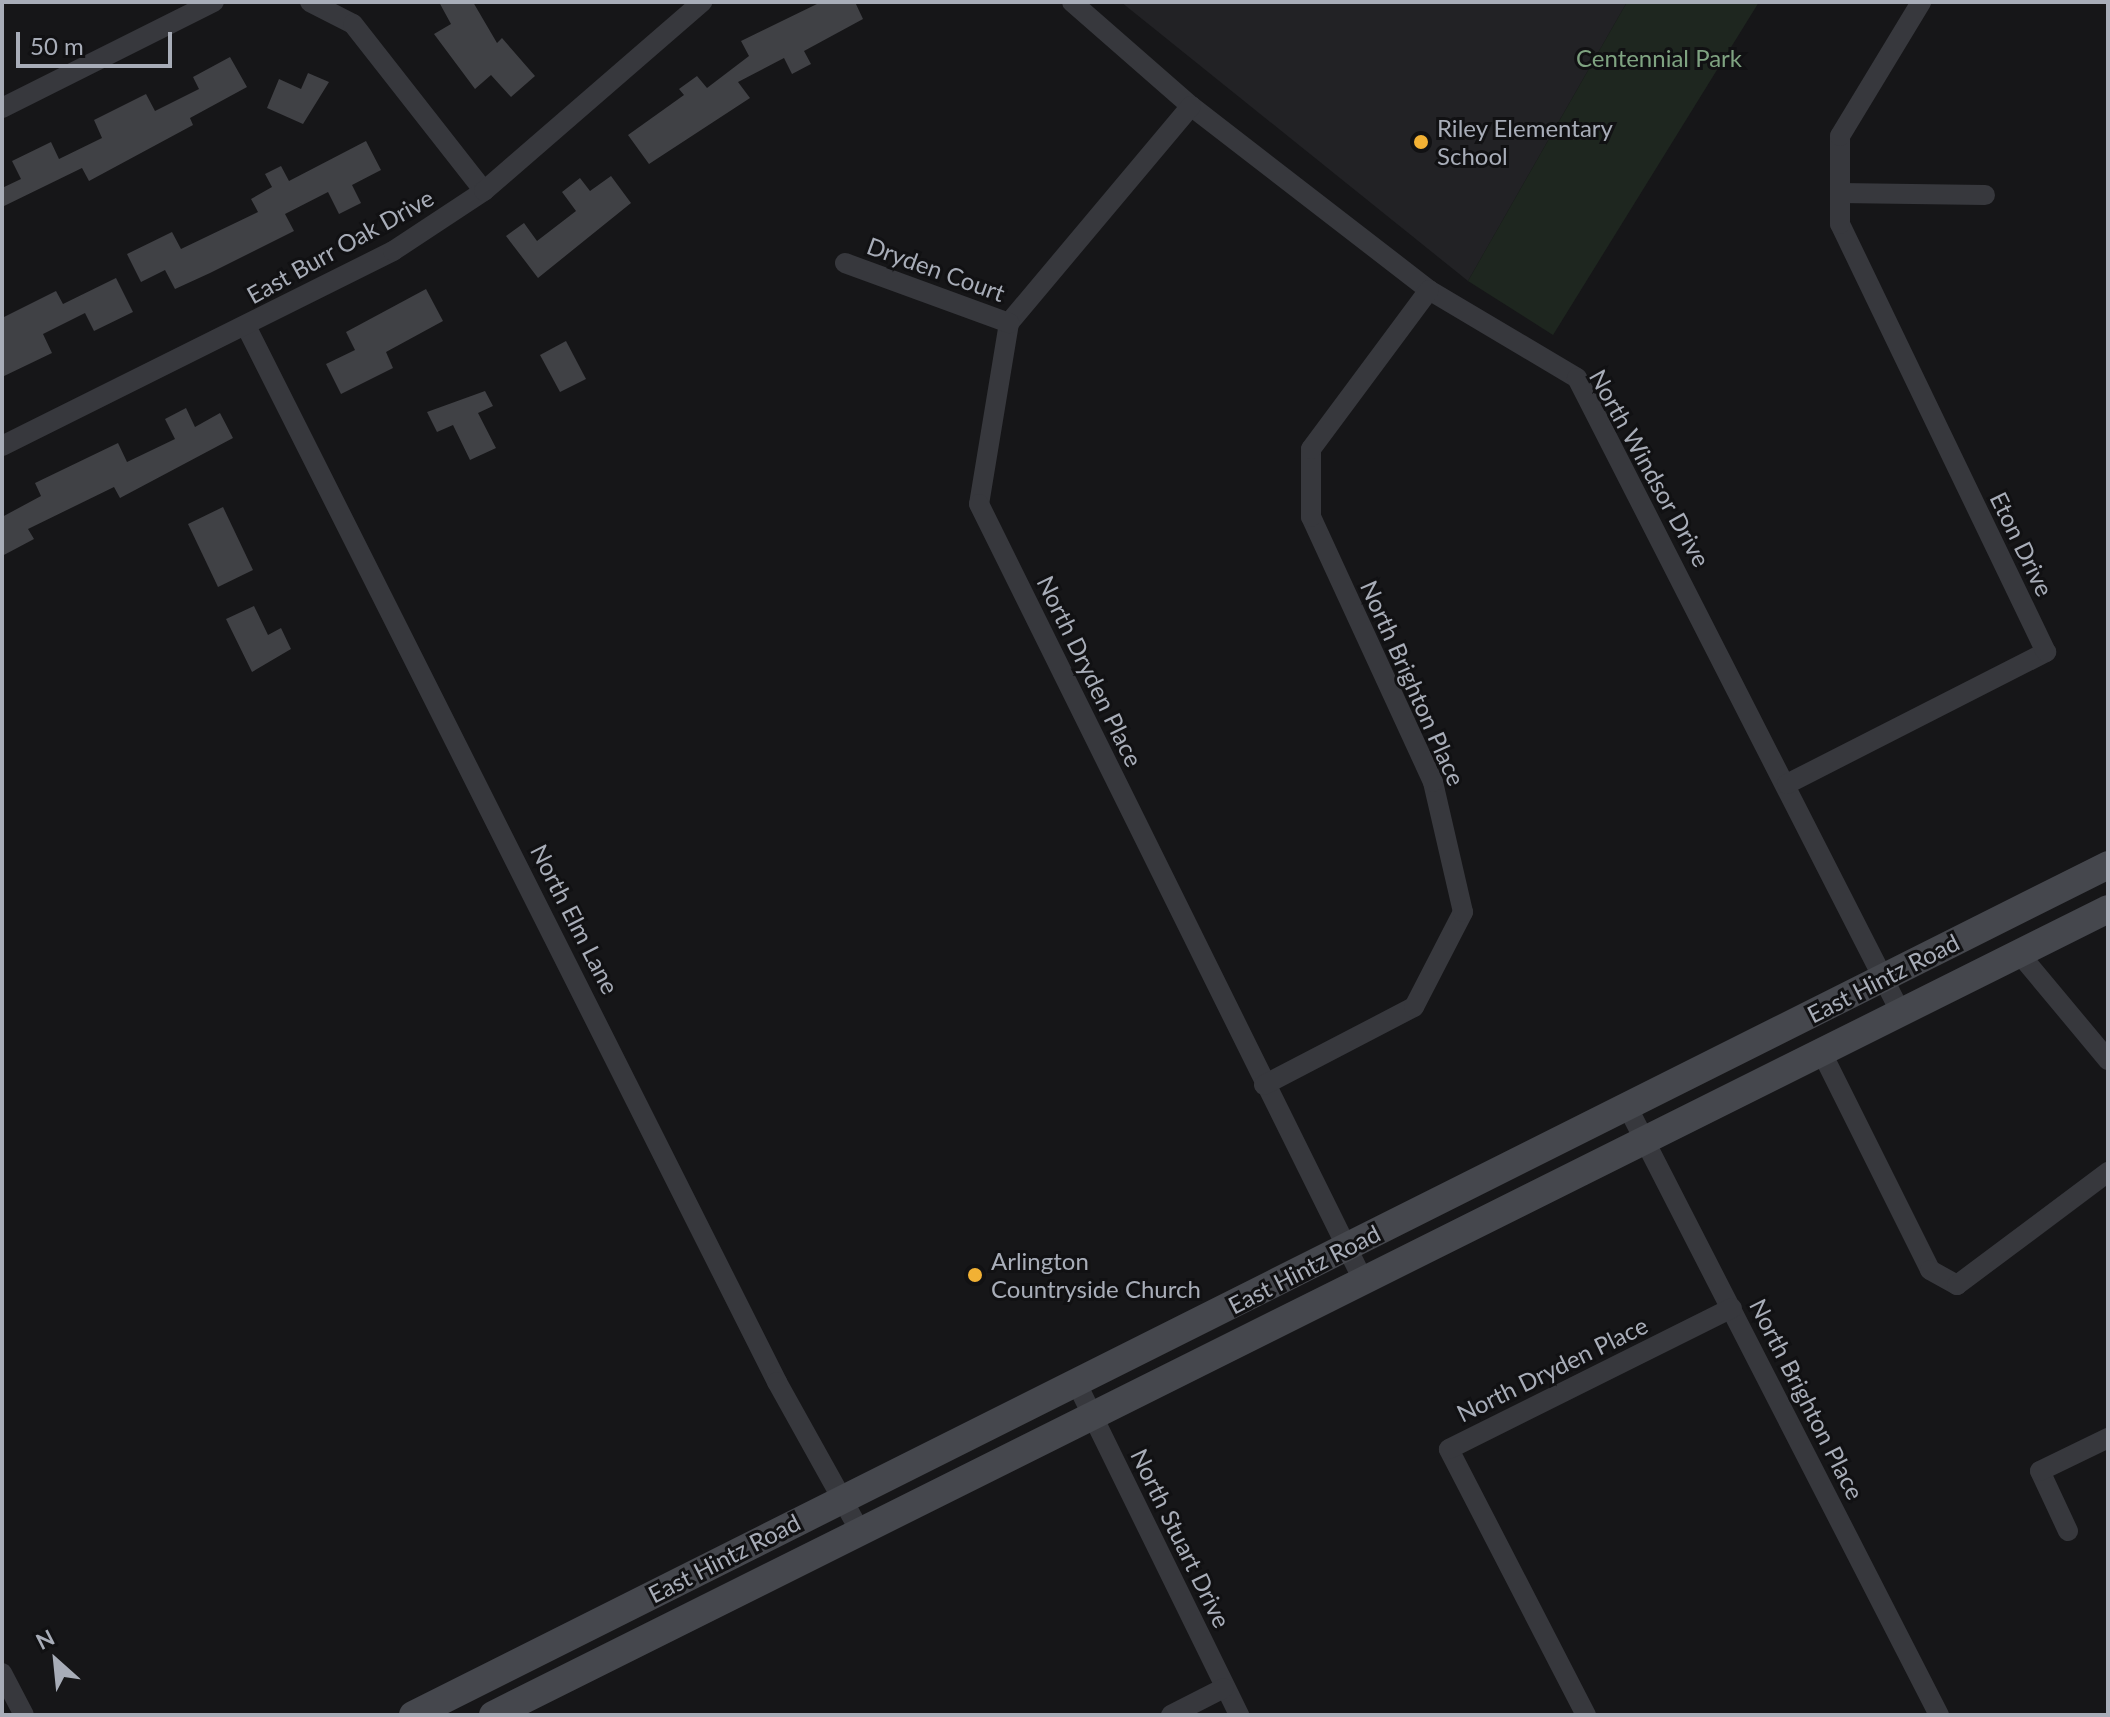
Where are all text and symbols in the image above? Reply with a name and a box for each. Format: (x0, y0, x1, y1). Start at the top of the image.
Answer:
scale bar (20, 16, 176, 66)
text: 50 m (30, 31, 84, 60)
park label: Centennial Park (1576, 44, 1742, 72)
place label: Riley Elementary School (1437, 114, 1614, 170)
marker: Riley Elementary School (1412, 133, 1430, 151)
street label: East Burr Oak Drive (241, 183, 439, 309)
street label: Dryden Court (863, 231, 1009, 307)
street label: North Windsor Drive (1584, 364, 1716, 572)
street label: Eton Drive (1984, 487, 2060, 601)
street label: North Dryden Place (1031, 571, 1149, 771)
street label: North Brighton Place (1355, 576, 1471, 790)
street label: North Elm Lane (525, 839, 625, 999)
street label: East Hintz Road (1802, 927, 1964, 1029)
street label: East Hintz Road (1223, 1218, 1385, 1320)
place label: Arlington Countryside Church (991, 1247, 1201, 1303)
marker: Arlington Countryside Church (966, 1266, 984, 1284)
street label: North Brighton Place (1744, 1294, 1870, 1504)
street label: North Dryden Place (1452, 1310, 1652, 1428)
street label: North Stuart Drive (1125, 1444, 1237, 1632)
street label: East Hintz Road (643, 1507, 805, 1609)
north arrow (16, 1621, 96, 1701)
text: N (31, 1623, 59, 1655)

